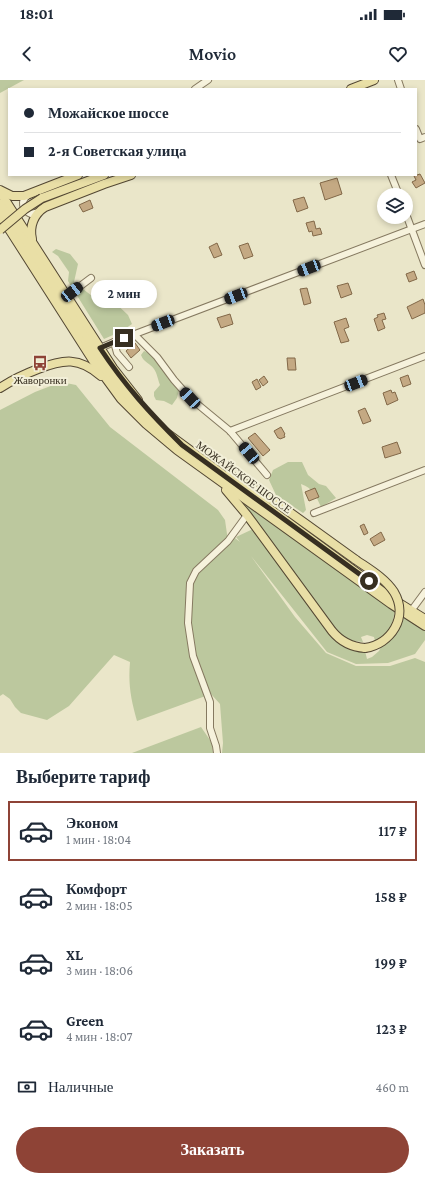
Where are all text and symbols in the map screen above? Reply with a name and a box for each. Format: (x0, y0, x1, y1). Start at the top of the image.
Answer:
text: 18:01 (20, 6, 53, 22)
icon: back (16, 43, 38, 65)
icon: heart (387, 43, 409, 65)
text: Movio (189, 44, 236, 64)
text: Можайское шоссе (48, 105, 169, 121)
text: 2-я Советская улица (48, 143, 187, 159)
map controls (377, 188, 413, 224)
button: layers (377, 188, 413, 224)
car (296, 258, 322, 278)
car (59, 280, 85, 304)
callout: 2 мин (91, 280, 157, 308)
text: 2 мин (108, 286, 140, 301)
car (223, 286, 249, 306)
car (150, 313, 176, 333)
route end (115, 329, 133, 347)
bus stop icon: Жаворонки (31, 354, 49, 372)
car (343, 373, 369, 393)
place label: Жаворонки (13, 374, 67, 386)
car (177, 385, 203, 411)
street label: МОЖАЙСКОЕ ШОССЕ (194, 438, 294, 516)
car (237, 440, 261, 466)
route start (360, 572, 378, 590)
text: Выберите тариф (16, 767, 150, 787)
icon: car (18, 813, 54, 849)
text: Эконом (66, 815, 118, 831)
text: 117 ₽ (378, 823, 407, 839)
text: 1 мин · 18:04 (66, 832, 131, 847)
icon: car (18, 879, 54, 915)
text: Комфорт (66, 881, 127, 897)
text: 158 ₽ (375, 889, 407, 905)
text: 2 мин · 18:05 (66, 898, 133, 913)
icon: car (18, 945, 54, 981)
text: XL (66, 947, 83, 963)
text: 199 ₽ (375, 955, 407, 971)
text: 3 мин · 18:06 (66, 963, 133, 978)
icon: car (18, 1011, 54, 1047)
text: Green (66, 1013, 104, 1029)
text: 123 ₽ (376, 1021, 407, 1037)
text: 4 мин · 18:07 (66, 1029, 133, 1044)
icon: cash (16, 1076, 38, 1098)
text: Наличные (48, 1079, 113, 1095)
text: 460 m (376, 1080, 409, 1095)
button: Заказать (16, 1127, 409, 1173)

